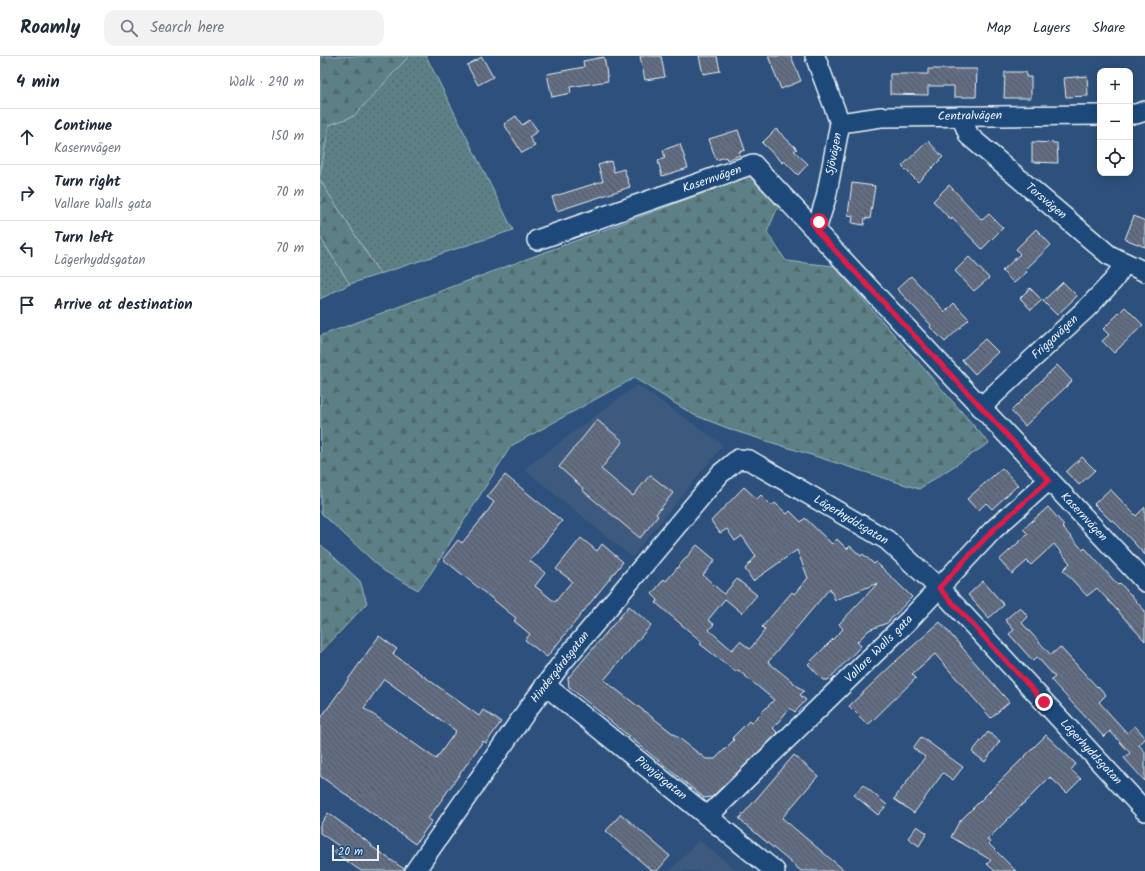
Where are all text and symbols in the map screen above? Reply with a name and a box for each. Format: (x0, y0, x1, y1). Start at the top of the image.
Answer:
search box (104, 10, 384, 46)
text: Roamly (20, 13, 80, 43)
text: Search here (150, 16, 224, 40)
icon: search (118, 17, 140, 39)
text: Map (987, 17, 1011, 39)
text: Layers (1033, 17, 1071, 39)
text: Share (1093, 17, 1125, 39)
map controls (1097, 68, 1133, 176)
button: + (1097, 68, 1133, 104)
text: 4 min (16, 69, 60, 96)
text: Walk · 290 m (229, 72, 304, 93)
button: − (1097, 104, 1133, 140)
street label: Centralvägen (938, 106, 1002, 126)
text: Continue (54, 114, 112, 138)
icon: ahead (16, 126, 38, 148)
text: 150 m (271, 126, 304, 147)
street label: Sjövägen (821, 131, 847, 177)
text: Kasernvägen (54, 138, 121, 159)
button: locate (1097, 140, 1133, 176)
street label: Kasernvägen (680, 160, 744, 198)
text: Turn right (54, 170, 121, 194)
street label: Torsvägen (1021, 178, 1071, 224)
icon: right (16, 182, 38, 204)
text: 70 m (276, 182, 304, 203)
text: Vallare Walls gata (54, 194, 152, 215)
route start (810, 213, 828, 231)
text: Turn left (54, 226, 114, 250)
icon: left (16, 238, 38, 260)
text: 70 m (276, 238, 304, 259)
text: Lägerhyddsgatan (54, 250, 145, 271)
text: Arrive at destination (54, 293, 193, 317)
icon: arrive (16, 294, 38, 316)
street label: Friggavägen (1027, 310, 1083, 364)
street label: Kasernvägen (1056, 488, 1112, 546)
street label: Lägerhyddsgatan (810, 490, 892, 550)
street label: Vallare Walls gata (840, 610, 918, 688)
street label: Hindergårdsgatan (526, 627, 594, 707)
route end (1035, 693, 1053, 711)
street label: Lägerhyddsgatan (1055, 715, 1127, 789)
street label: Pionjärgatan (631, 751, 691, 805)
scale bar (332, 843, 379, 862)
text: 20 m (338, 843, 363, 861)

